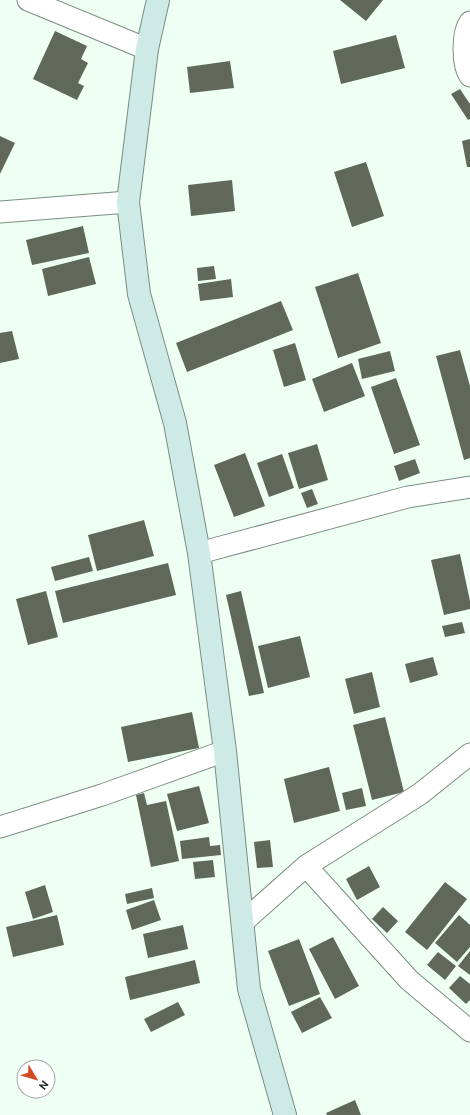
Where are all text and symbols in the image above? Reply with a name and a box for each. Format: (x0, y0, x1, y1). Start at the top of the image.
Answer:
north arrow (16, 1059, 56, 1099)
text: N (37, 1078, 51, 1092)

